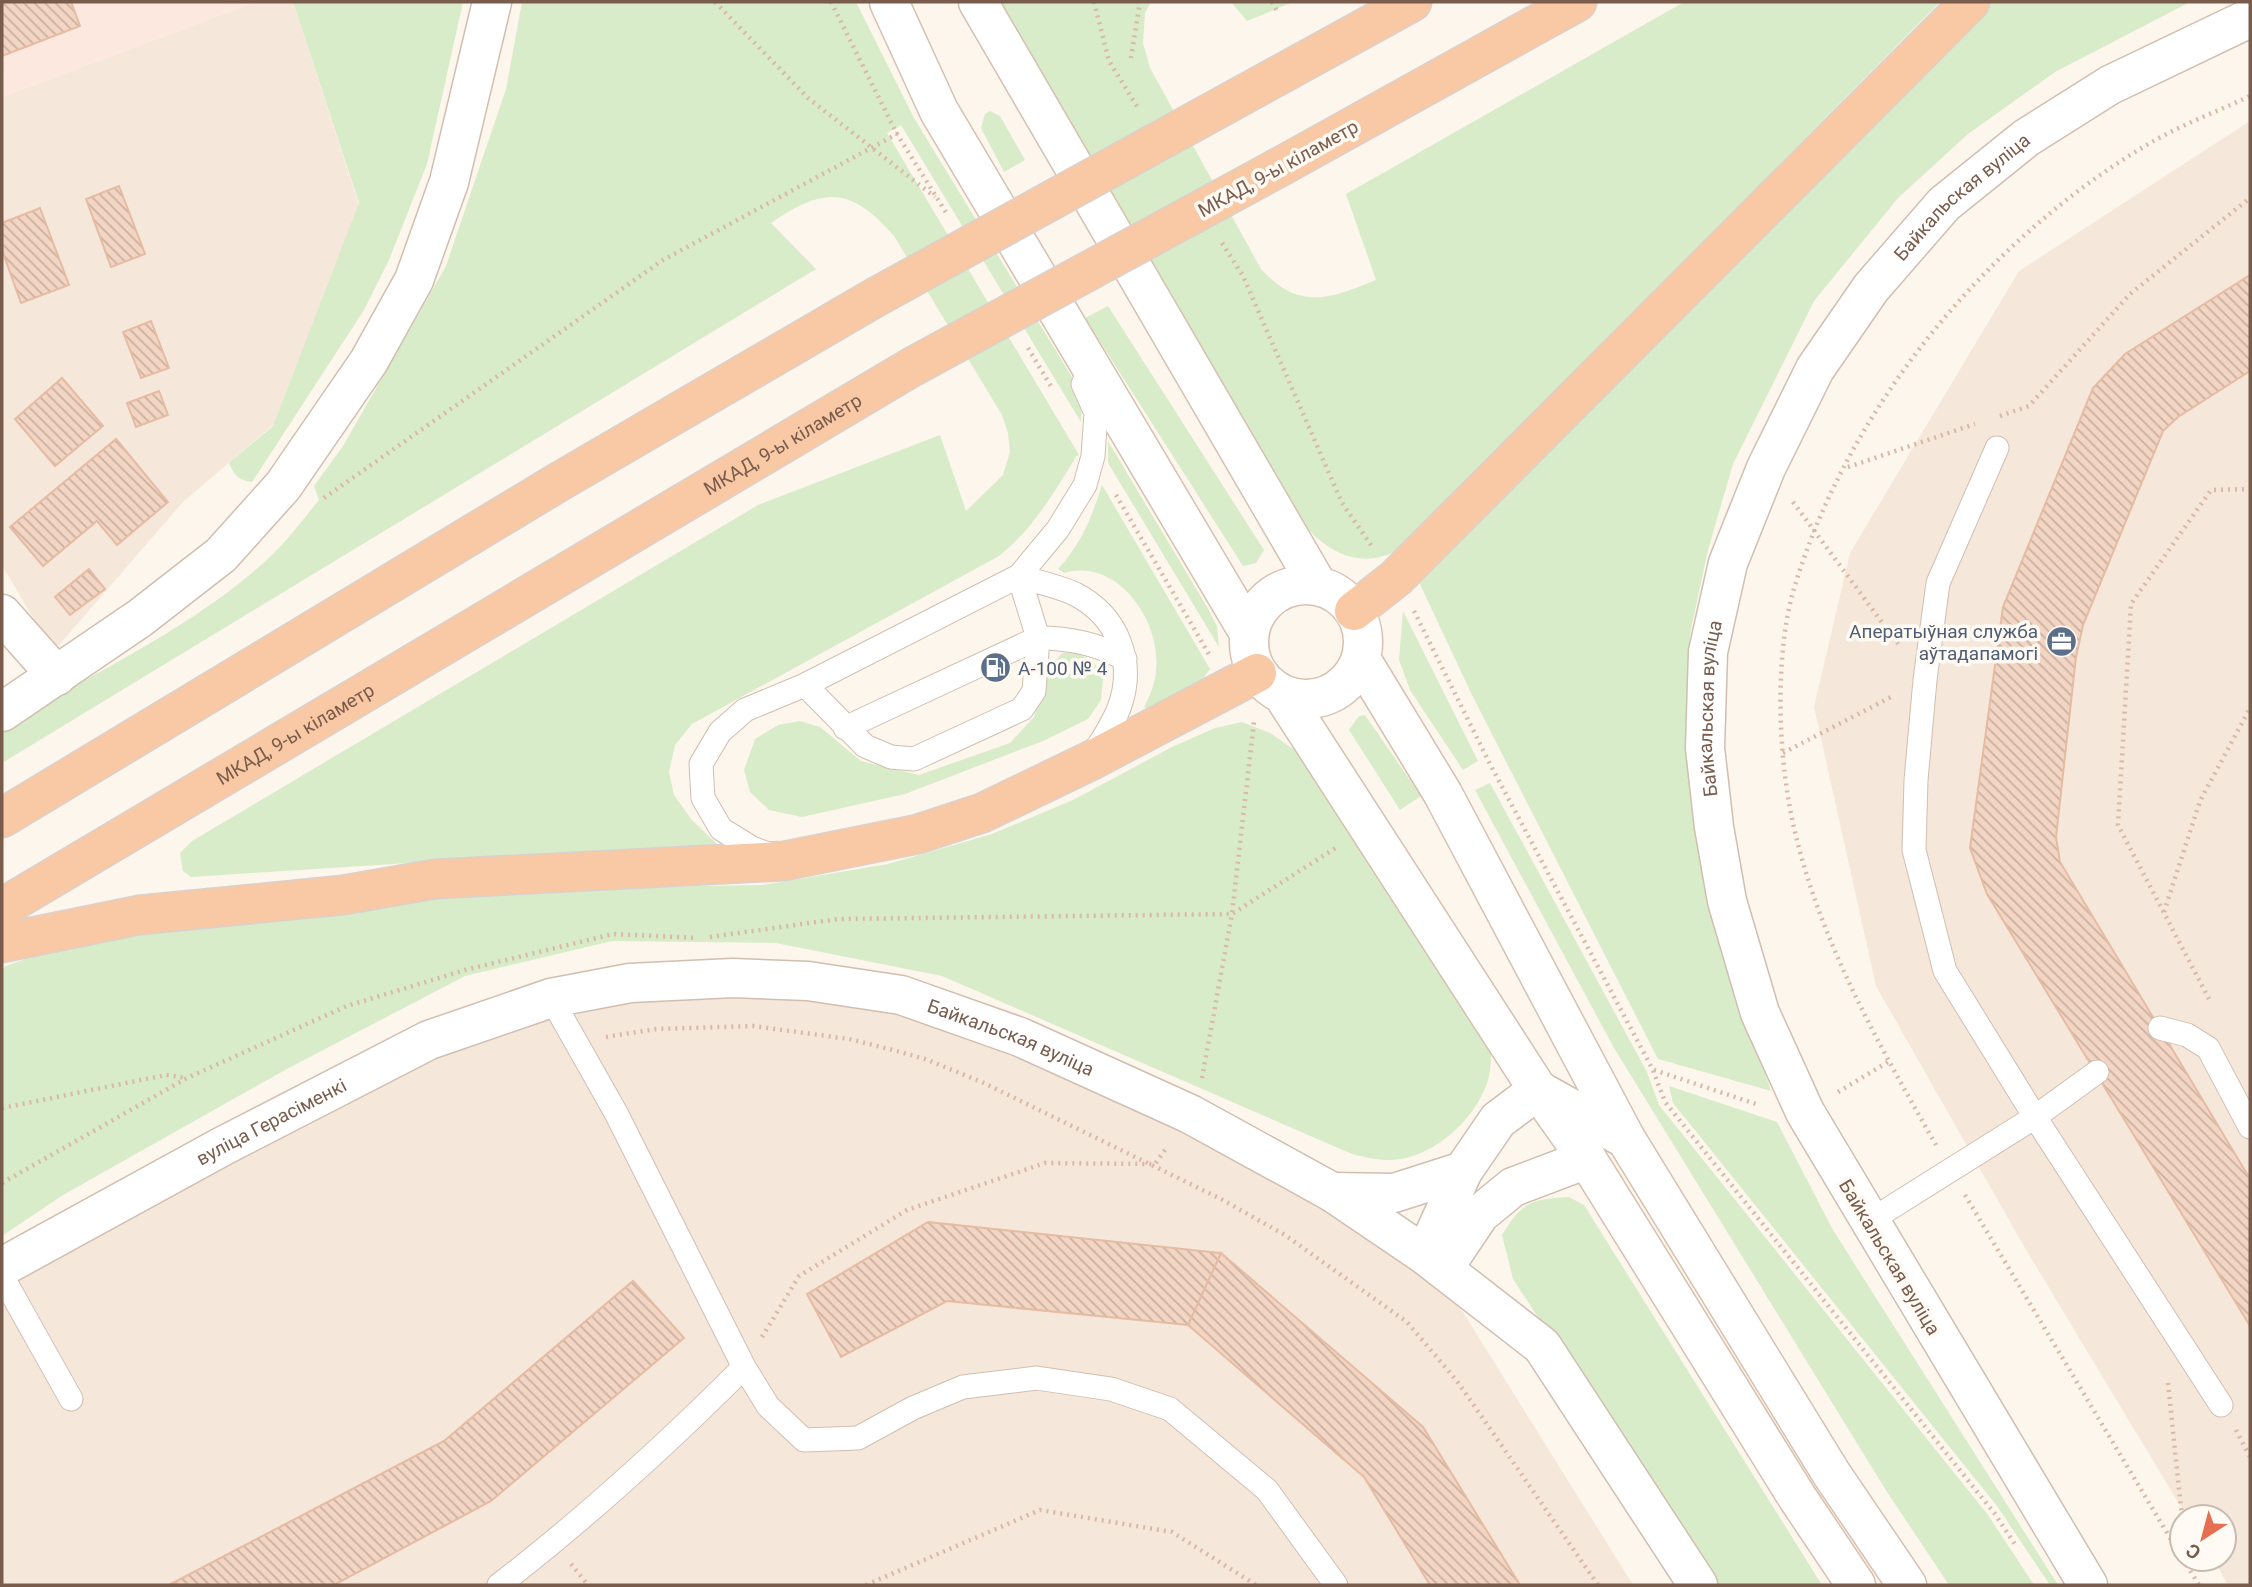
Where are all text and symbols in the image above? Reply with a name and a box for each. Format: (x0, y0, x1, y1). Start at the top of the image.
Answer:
street label: МКАД, 9-ы кіламетр (1194, 115, 1362, 222)
street label: Байкальская вуліца (1889, 129, 2035, 265)
street label: МКАД, 9-ы кіламетр (700, 389, 866, 500)
street label: Байкальская вуліца (1694, 618, 1727, 798)
place label: Аператыўная служба аўтадапамогі (1849, 620, 2038, 665)
office icon: Аператыўная служба аўтадапамогі (2044, 625, 2078, 659)
fuel station icon: А-100 № 4 (978, 651, 1012, 685)
place label: А-100 № 4 (1018, 657, 1108, 680)
street label: МКАД, 9-ы кіламетр (212, 678, 378, 790)
street label: Байкальская вуліца (924, 994, 1098, 1081)
street label: вуліца Герасіменкі (192, 1074, 350, 1170)
street label: Байкальская вуліца (1834, 1175, 1945, 1339)
north arrow (2168, 1503, 2238, 1573)
text: С (2182, 1538, 2205, 1564)

